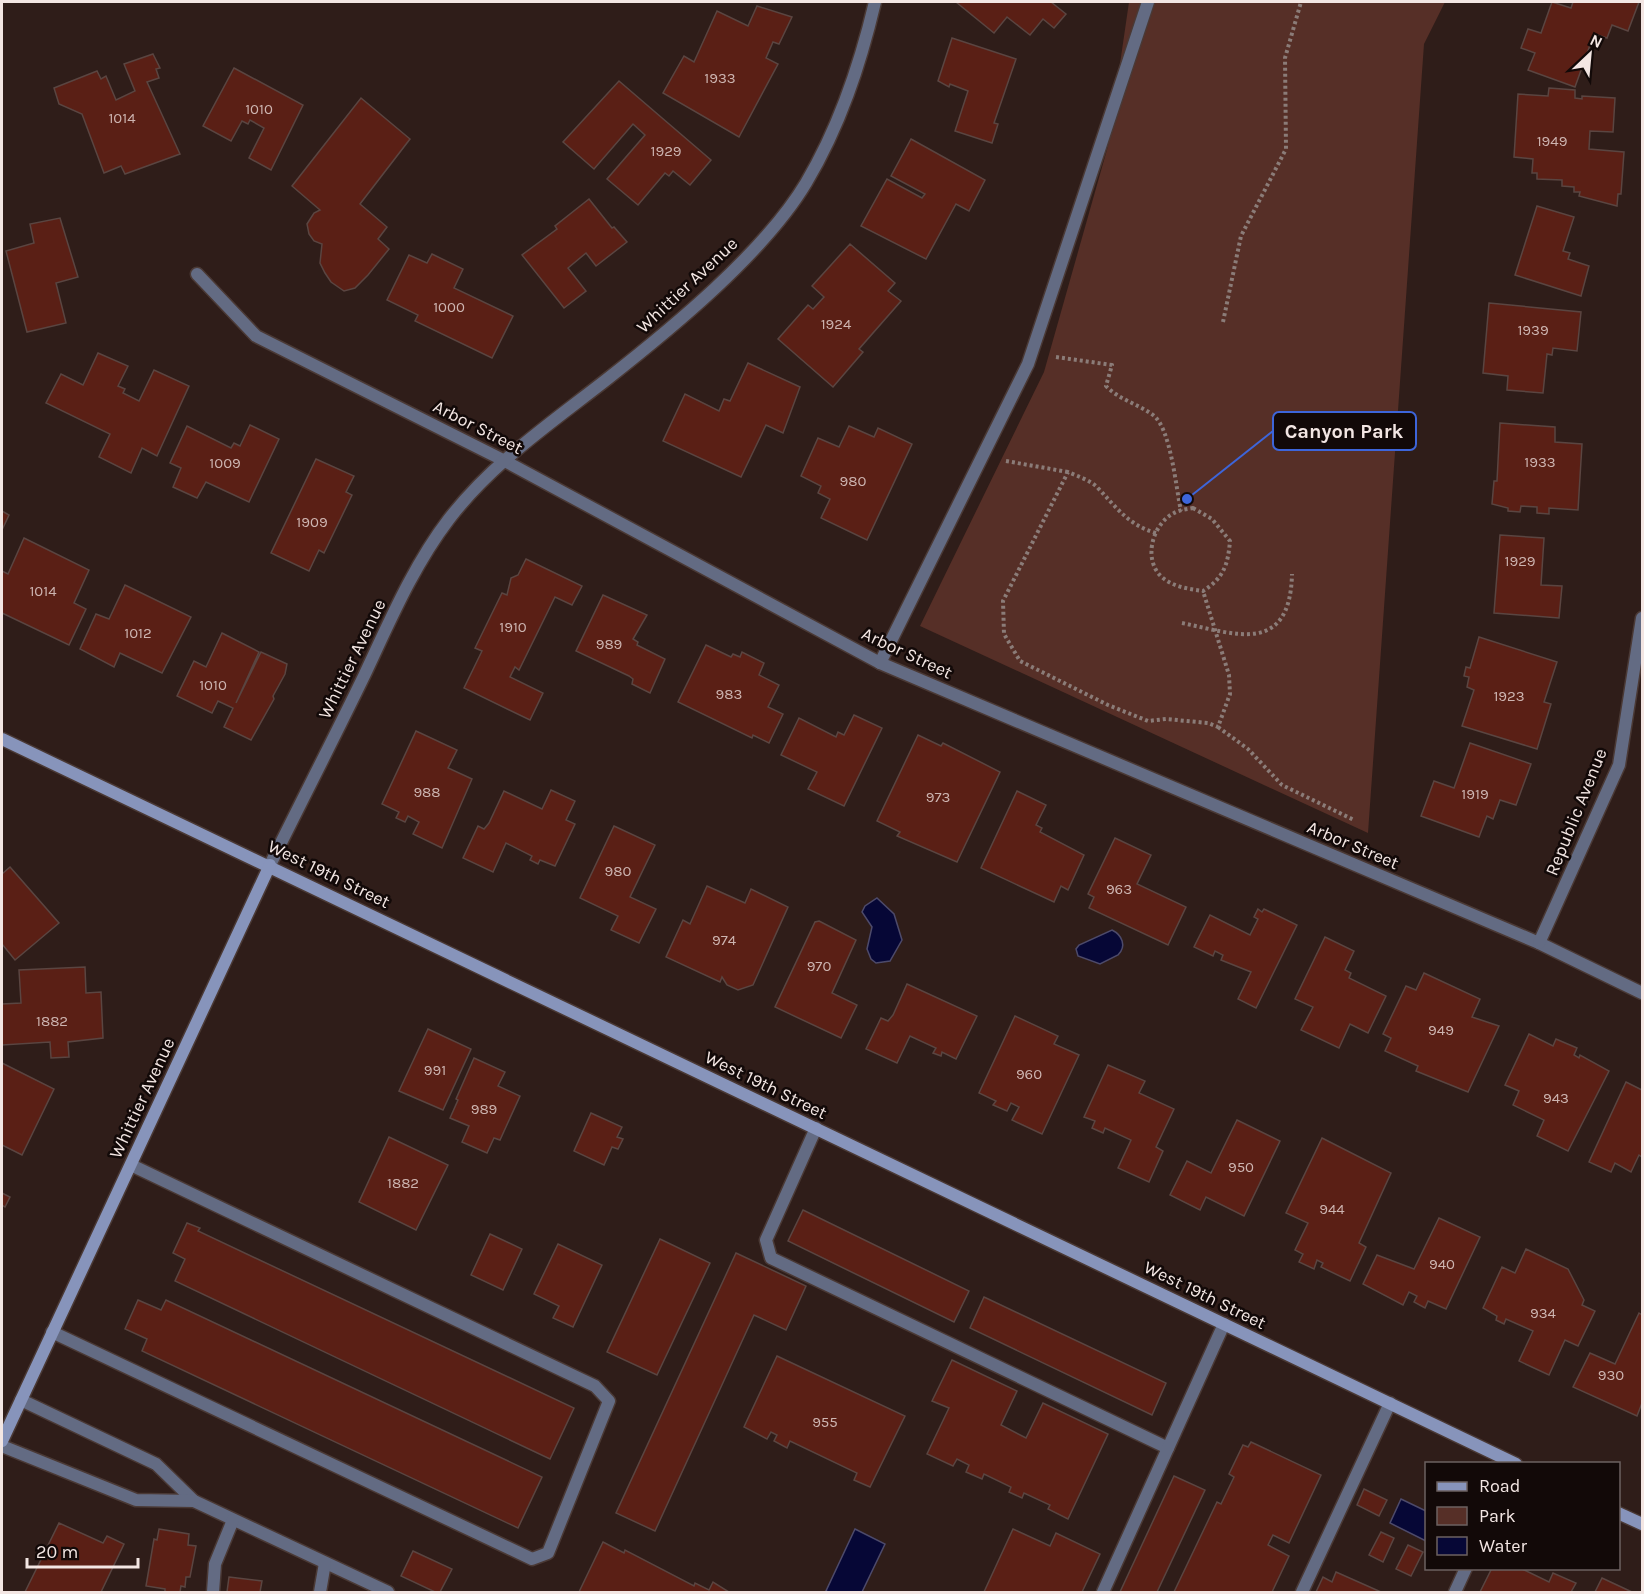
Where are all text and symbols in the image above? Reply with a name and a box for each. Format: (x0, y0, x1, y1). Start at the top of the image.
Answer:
north arrow (1560, 24, 1620, 84)
text: N (1587, 30, 1606, 52)
house number: 1933 (704, 69, 736, 87)
house number: 1010 (245, 100, 273, 118)
house number: 1014 (108, 109, 136, 127)
house number: 1949 (1537, 132, 1567, 150)
house number: 1929 (650, 142, 682, 160)
street label: Whittier Avenue (632, 232, 742, 338)
house number: 1000 (433, 298, 465, 316)
house number: 1924 (821, 315, 852, 333)
house number: 1939 (1517, 321, 1549, 339)
street label: Arbor Street (430, 395, 527, 459)
callout: Canyon Park (1273, 412, 1416, 450)
text: Canyon Park (1285, 420, 1404, 443)
house number: 1933 (1524, 453, 1556, 471)
house number: 1009 (209, 454, 241, 472)
house number: 980 (840, 472, 867, 490)
house number: 1909 (296, 513, 328, 531)
house number: 1929 (1504, 552, 1536, 570)
house number: 1014 (29, 582, 57, 600)
street label: Whittier Avenue (314, 596, 390, 722)
house number: 1910 (499, 618, 527, 636)
street label: Arbor Street (858, 622, 956, 684)
house number: 1012 (124, 624, 152, 642)
house number: 989 (596, 635, 622, 653)
house number: 1010 (199, 676, 227, 694)
house number: 983 (716, 685, 742, 703)
house number: 1923 (1493, 687, 1525, 705)
street label: Republic Avenue (1540, 745, 1612, 879)
house number: 988 (413, 783, 441, 801)
house number: 1919 (1461, 785, 1489, 803)
house number: 973 (926, 788, 950, 806)
street label: Arbor Street (1304, 816, 1402, 874)
street label: West 19th Street (264, 835, 394, 913)
house number: 980 (605, 862, 632, 880)
house number: 963 (1106, 880, 1132, 898)
house number: 974 (712, 931, 737, 949)
house number: 970 (807, 957, 831, 975)
house number: 1882 (36, 1012, 68, 1030)
house number: 949 (1428, 1021, 1454, 1039)
street label: Whittier Avenue (104, 1034, 180, 1162)
street label: West 19th Street (701, 1046, 831, 1124)
house number: 991 (424, 1061, 446, 1079)
house number: 960 (1016, 1065, 1042, 1083)
house number: 943 (1543, 1089, 1569, 1107)
house number: 989 (471, 1100, 497, 1118)
house number: 950 (1228, 1158, 1254, 1176)
house number: 1882 (387, 1174, 419, 1192)
house number: 944 (1319, 1200, 1345, 1218)
house number: 940 (1429, 1255, 1455, 1273)
street label: West 19th Street (1140, 1256, 1270, 1334)
house number: 934 (1530, 1304, 1557, 1322)
house number: 930 (1598, 1366, 1624, 1384)
house number: 955 (812, 1413, 838, 1431)
legend (1425, 1462, 1620, 1570)
text: Road (1479, 1475, 1520, 1497)
text: Park (1479, 1505, 1516, 1527)
scale bar (27, 1531, 138, 1569)
text: Water (1479, 1535, 1527, 1557)
text: 20 m (36, 1541, 78, 1563)

